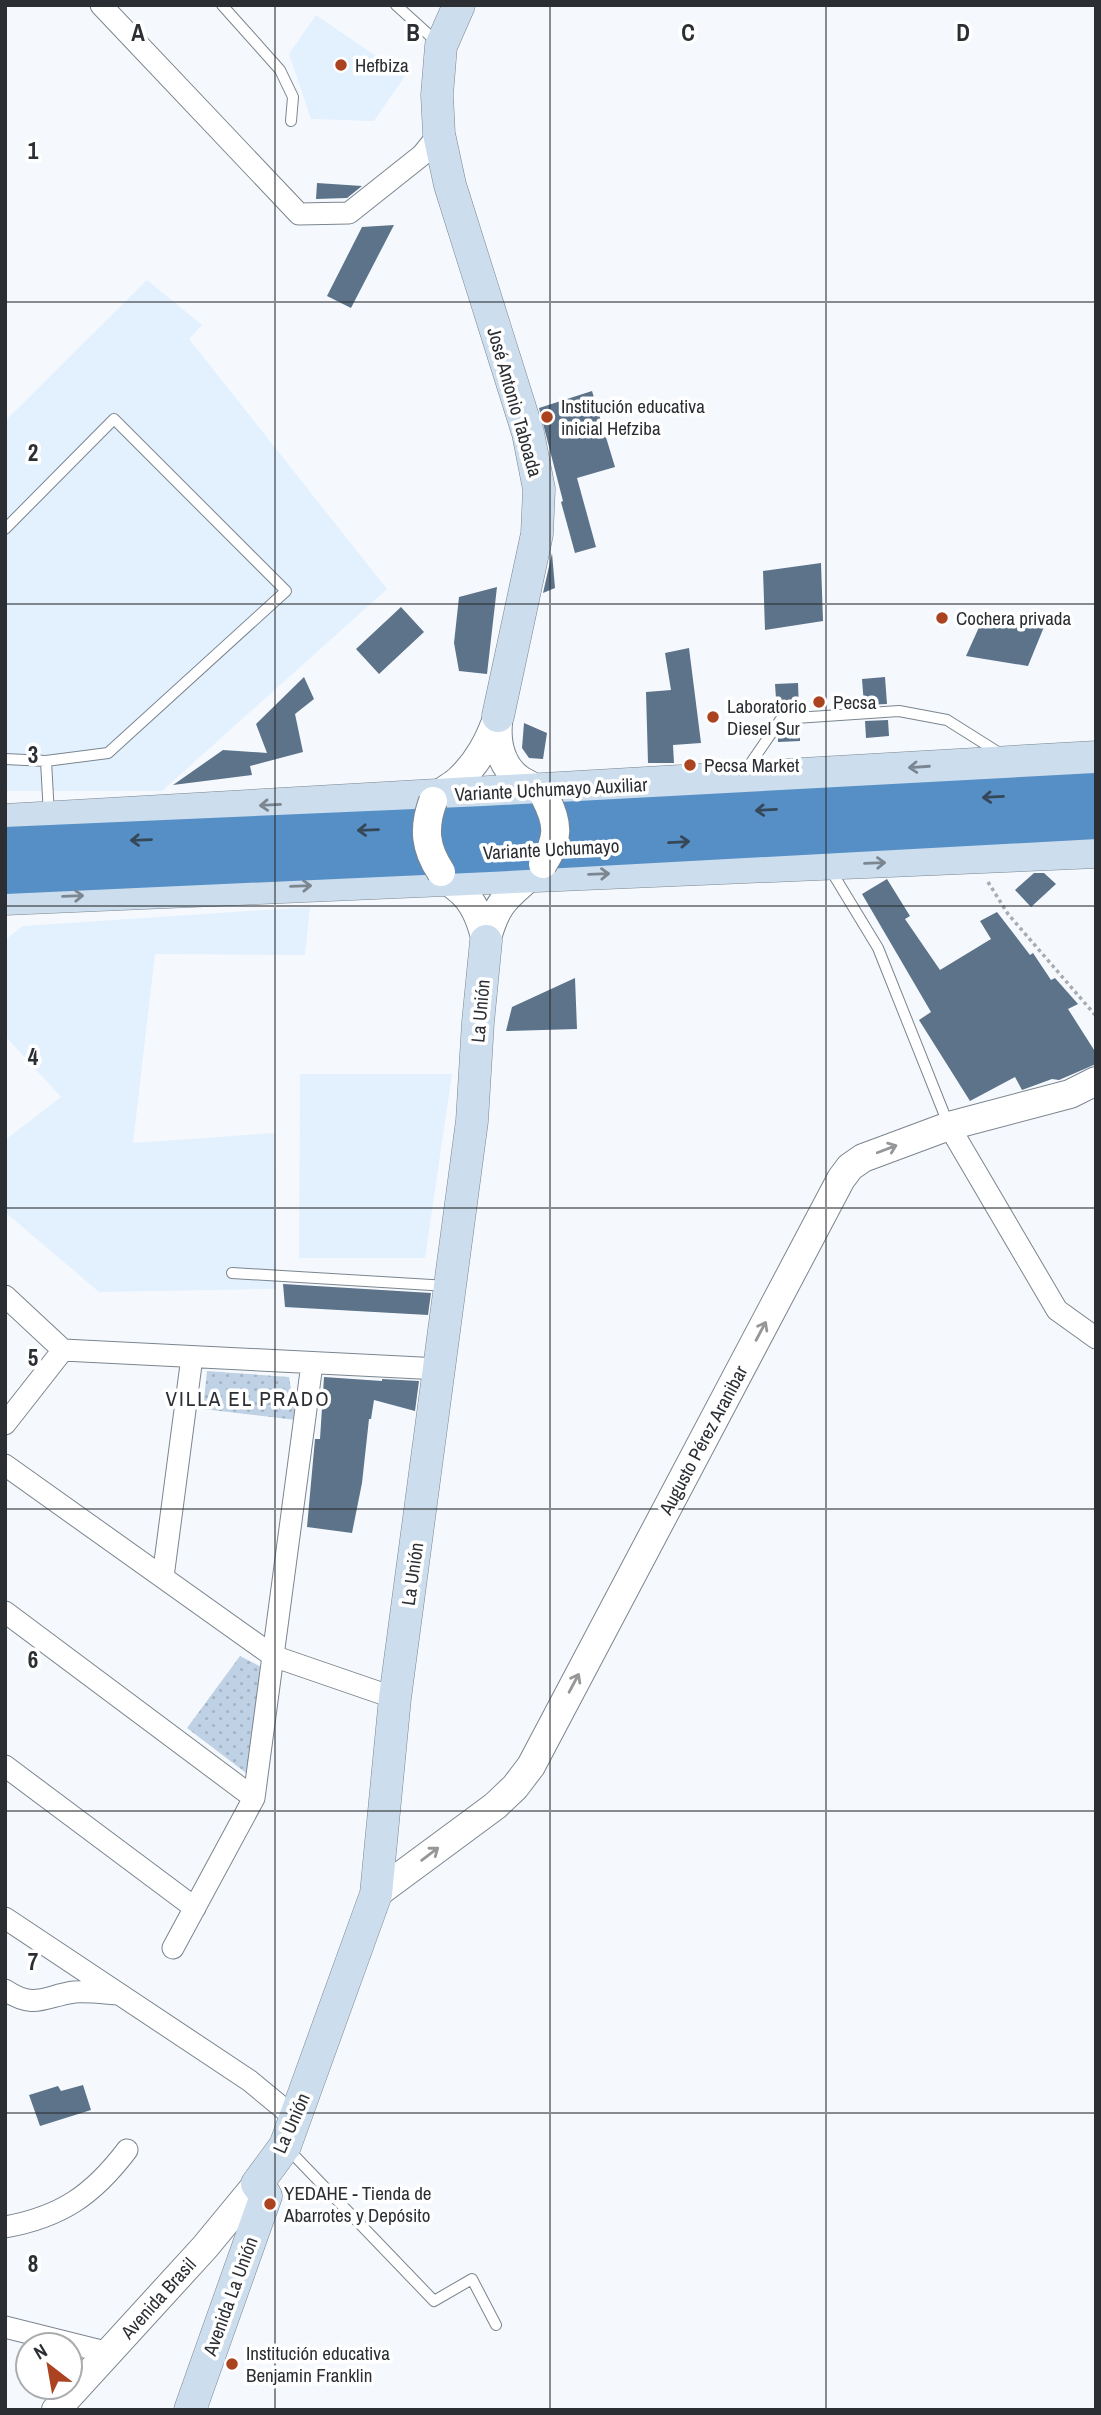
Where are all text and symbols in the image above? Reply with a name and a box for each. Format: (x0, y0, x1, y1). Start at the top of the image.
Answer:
text: A (131, 17, 145, 48)
text: B (406, 17, 420, 48)
text: C (681, 17, 695, 48)
text: D (956, 17, 970, 48)
place label: Hefbiza (355, 52, 409, 78)
marker: Hefbiza (333, 57, 349, 73)
text: 1 (28, 135, 39, 166)
street label: José Antonio Taboada (481, 324, 549, 480)
place label: Institución educativa inicial Hefziba (561, 393, 705, 441)
marker: Institución educativa inicial Hefziba (539, 409, 555, 425)
text: 2 (28, 437, 38, 468)
place label: Cochera privada (956, 605, 1072, 631)
marker: Cochera privada (934, 610, 950, 626)
place label: Pecsa (833, 689, 877, 715)
place label: Laboratorio Diesel Sur (727, 693, 807, 741)
marker: Pecsa (811, 694, 827, 710)
marker: Laboratorio Diesel Sur (705, 709, 721, 725)
text: 3 (28, 739, 38, 770)
place label: Pecsa Market (704, 752, 800, 778)
marker: Pecsa Market (682, 757, 698, 773)
one-way arrow (908, 760, 931, 773)
street label: Variante Uchumayo Auxiliar (454, 771, 649, 807)
one-way arrow (982, 791, 1005, 804)
one-way arrow (259, 799, 282, 812)
one-way arrow (755, 803, 778, 816)
one-way arrow (357, 824, 380, 837)
street label: Variante Uchumayo (482, 832, 620, 866)
one-way arrow (130, 833, 153, 846)
one-way arrow (668, 836, 691, 849)
one-way arrow (863, 856, 886, 869)
one-way arrow (587, 867, 610, 880)
one-way arrow (289, 879, 312, 892)
one-way arrow (62, 889, 85, 902)
street label: La Unión (464, 978, 496, 1044)
text: 4 (28, 1041, 39, 1072)
one-way arrow (875, 1142, 897, 1155)
one-way arrow (754, 1321, 768, 1342)
text: 5 (28, 1342, 38, 1373)
street label: Augusto Pérez Aranibar (652, 1360, 754, 1520)
district label: VILLA EL PRADO (165, 1384, 331, 1413)
street label: La Unión (395, 1541, 429, 1607)
text: 6 (28, 1644, 38, 1675)
one-way arrow (567, 1674, 581, 1694)
one-way arrow (420, 1846, 439, 1861)
text: 7 (28, 1946, 38, 1977)
street label: La Unión (266, 2089, 316, 2157)
place label: YEDAHE - Tienda de Abarrotes y Depósito (283, 2180, 431, 2228)
marker: YEDAHE - Tienda de Abarrotes y Depósito (262, 2196, 278, 2212)
street label: Avenida La Unión (196, 2233, 264, 2360)
text: 8 (28, 2248, 38, 2279)
street label: Avenida Brasil (114, 2252, 201, 2345)
north arrow (14, 2331, 84, 2401)
text: N (29, 2337, 52, 2365)
place label: Institución educativa Benjamin Franklin (246, 2340, 390, 2388)
marker: Institución educativa Benjamin Franklin (224, 2356, 240, 2372)

